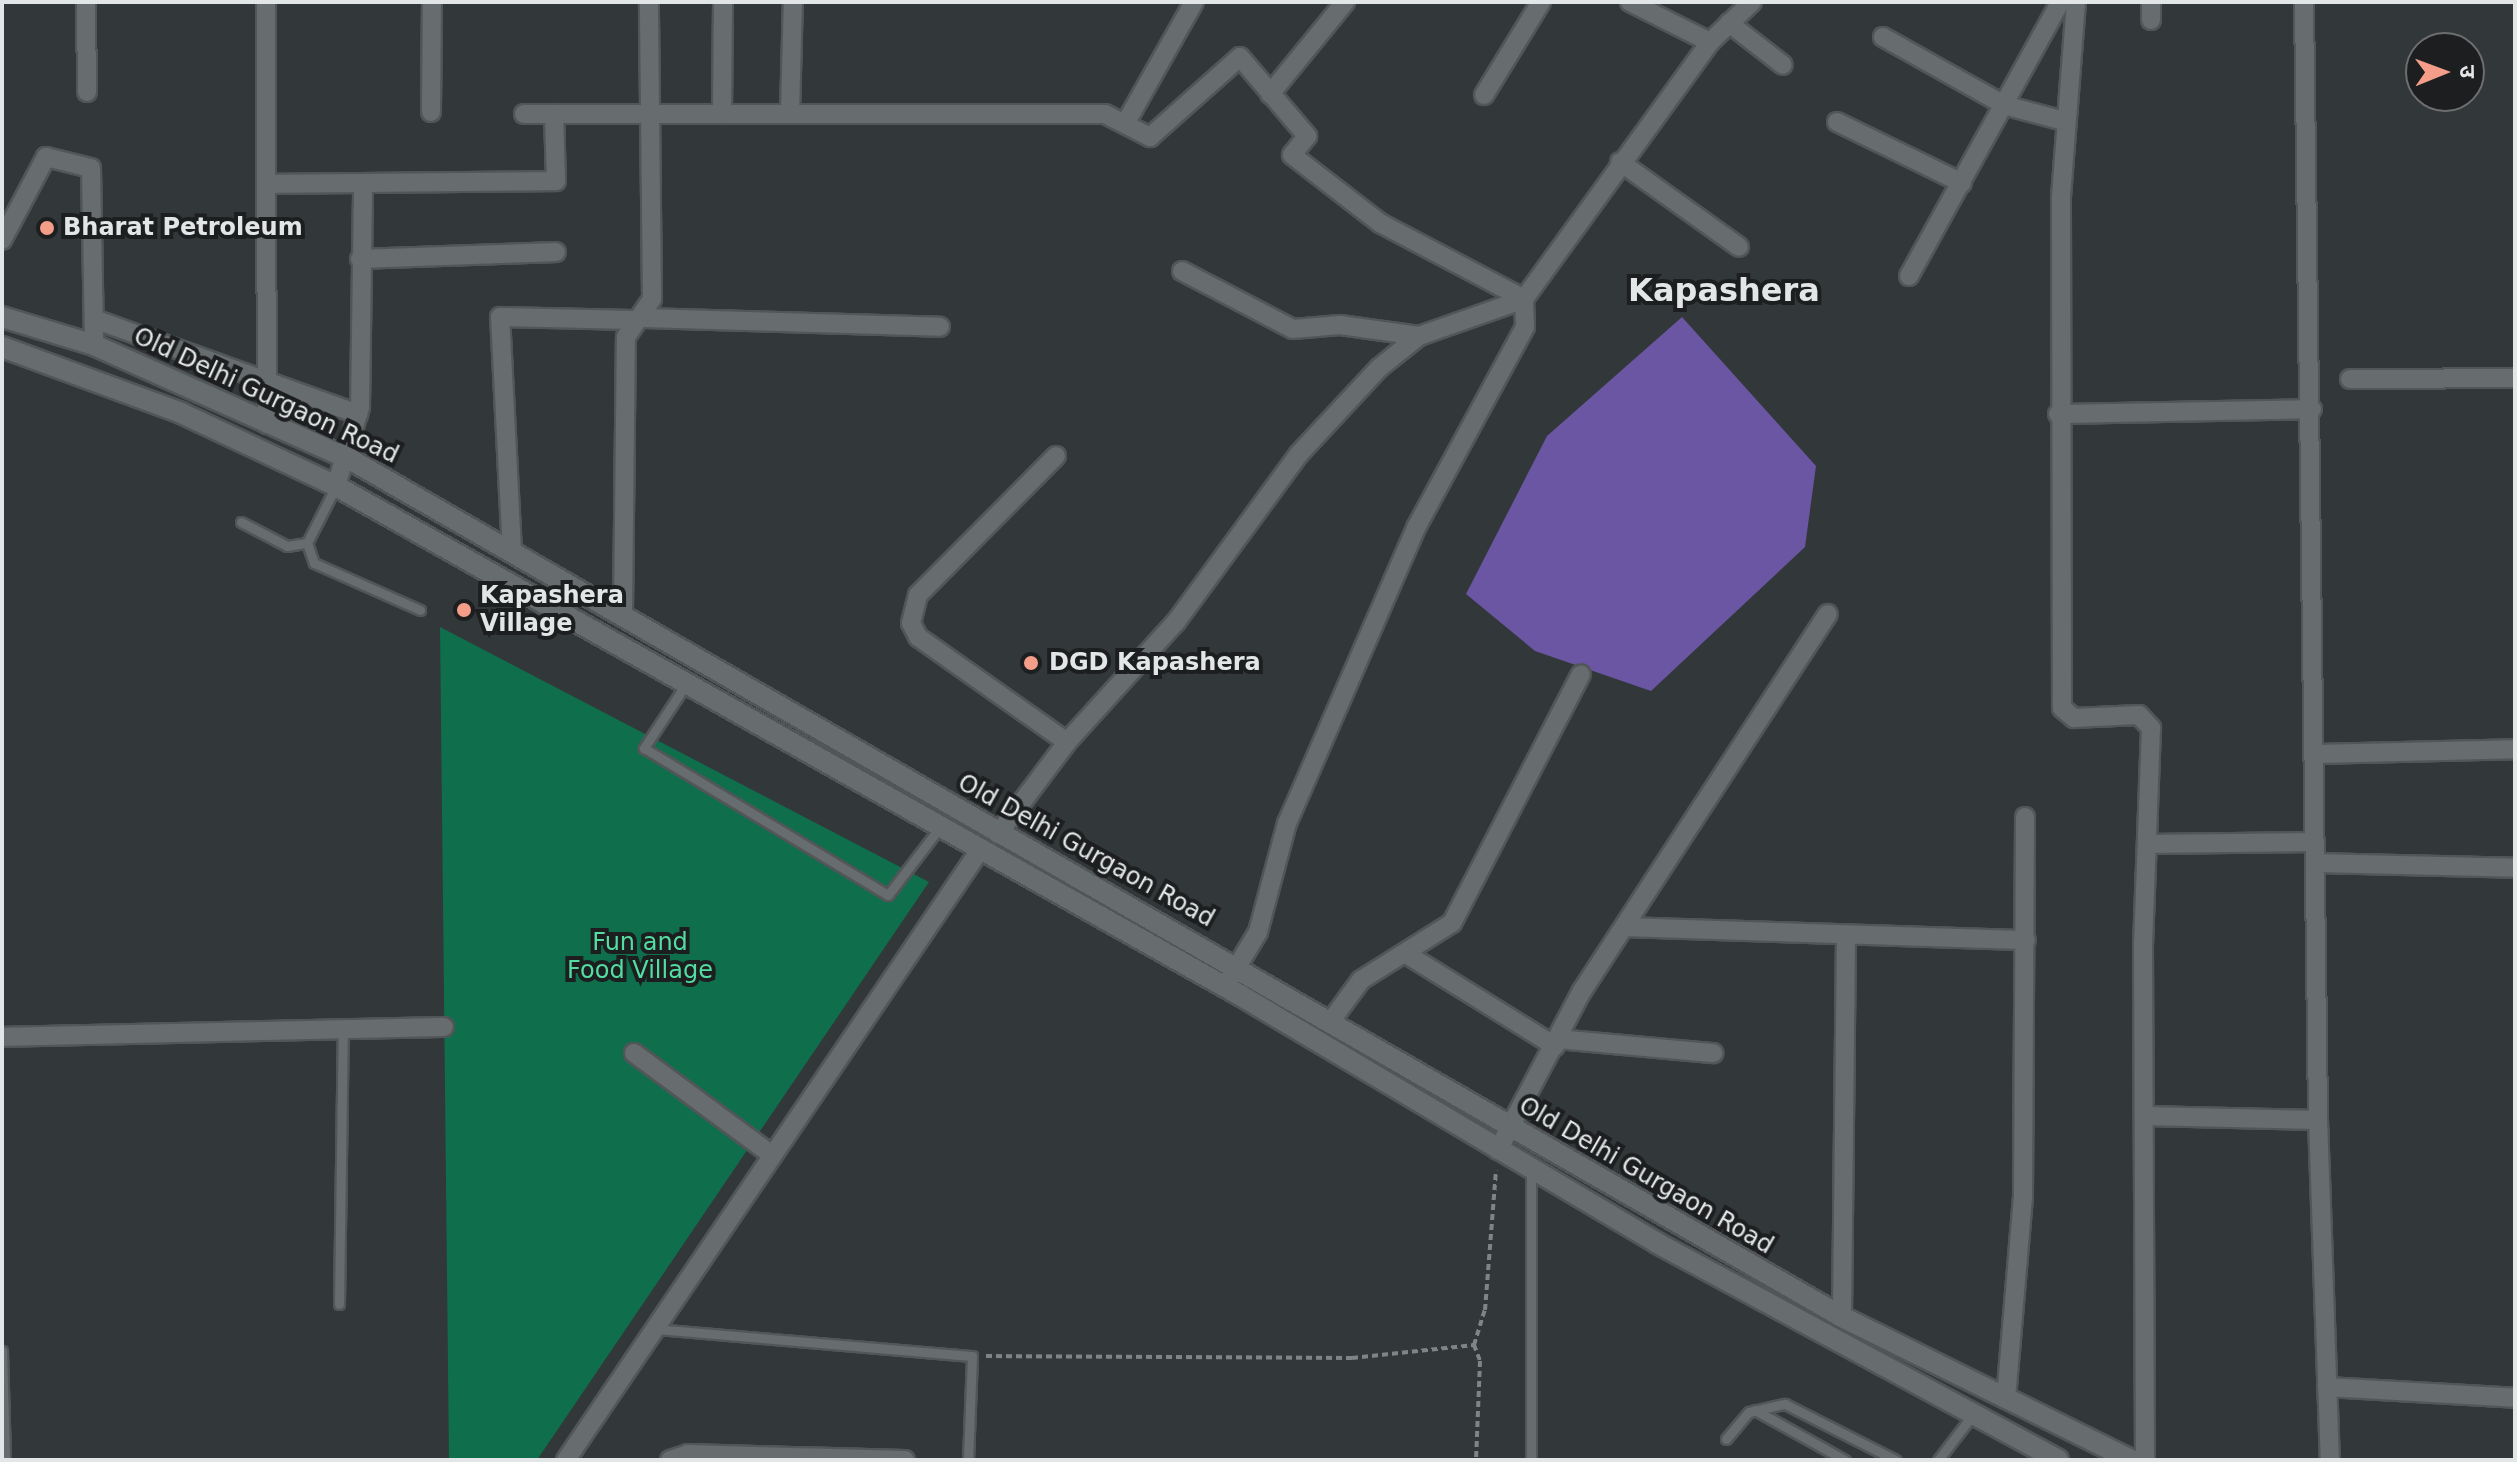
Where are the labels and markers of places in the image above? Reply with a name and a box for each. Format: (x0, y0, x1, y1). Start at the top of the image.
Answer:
place label: Bharat Petroleum (63, 214, 303, 242)
marker: Bharat Petroleum (38, 219, 56, 237)
place label: Kapashera Village (480, 582, 624, 638)
marker: Kapashera Village (455, 601, 473, 619)
place label: DGD Kapashera (1049, 649, 1261, 677)
marker: DGD Kapashera (1020, 652, 1042, 674)

